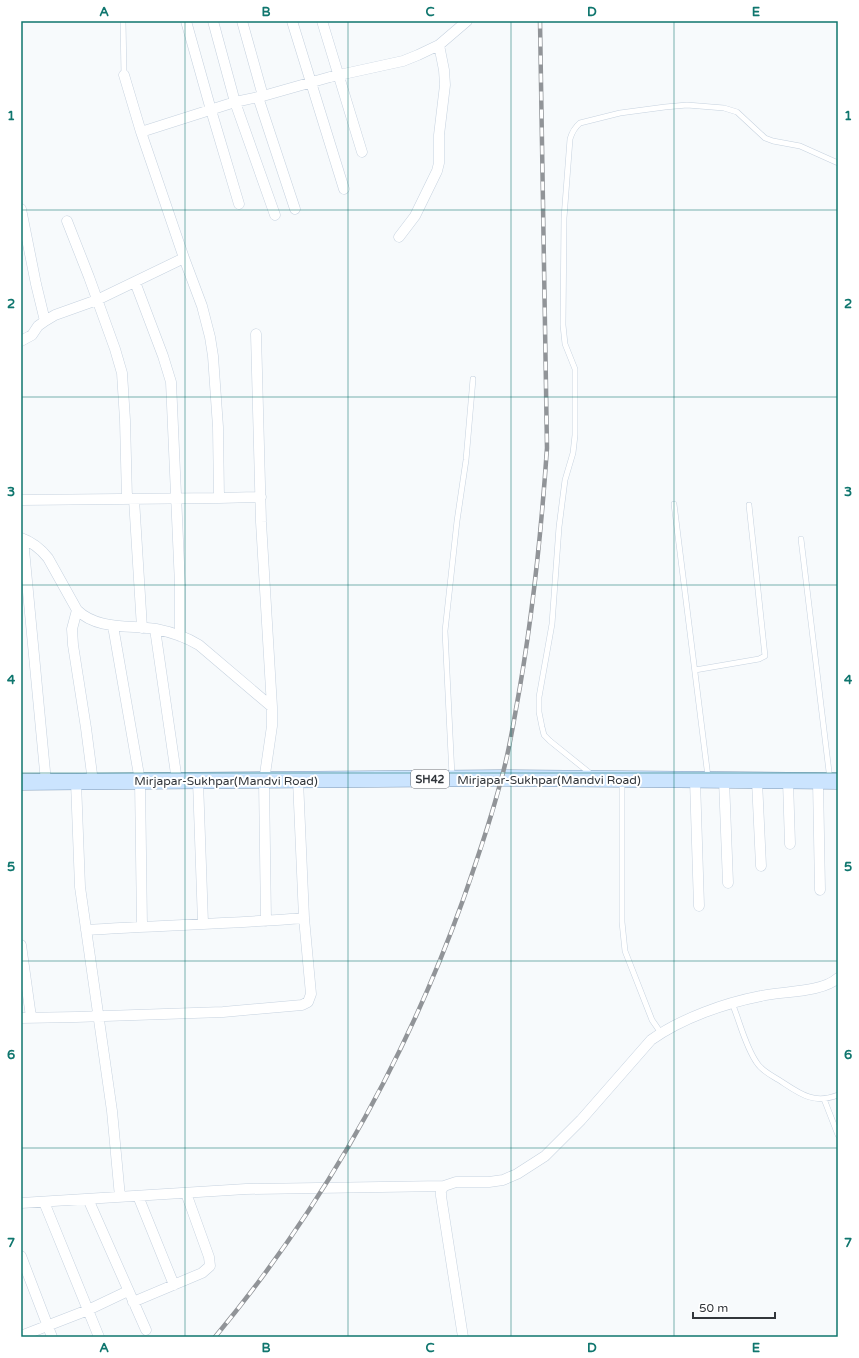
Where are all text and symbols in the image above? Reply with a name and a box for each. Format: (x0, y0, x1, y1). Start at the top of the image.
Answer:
text: A (99, 4, 109, 20)
text: B (261, 4, 271, 20)
text: C (425, 4, 435, 20)
text: D (587, 4, 597, 20)
text: E (752, 4, 760, 20)
text: 1 (7, 108, 15, 124)
text: 1 (844, 108, 852, 124)
text: 2 (7, 296, 15, 312)
text: 2 (844, 296, 852, 312)
text: 3 (7, 484, 15, 500)
text: 3 (844, 484, 852, 500)
text: 4 (7, 672, 16, 688)
text: 4 (844, 672, 853, 688)
road number: SH42 (411, 770, 449, 788)
street label: Mirjapar-Sukhpar(Mandvi Road) (457, 773, 641, 787)
street label: Mirjapar-Sukhpar(Mandvi Road) (134, 774, 318, 788)
text: 5 (7, 859, 15, 875)
text: 5 (844, 859, 852, 875)
text: 6 (7, 1047, 15, 1063)
text: 6 (844, 1047, 852, 1063)
text: 7 (7, 1235, 15, 1251)
text: 7 (844, 1235, 852, 1251)
scale bar (693, 1294, 775, 1320)
text: 50 m (699, 1301, 728, 1315)
text: A (99, 1340, 109, 1356)
text: B (261, 1340, 271, 1356)
text: C (425, 1340, 435, 1356)
text: D (587, 1340, 597, 1356)
text: E (752, 1340, 760, 1356)

